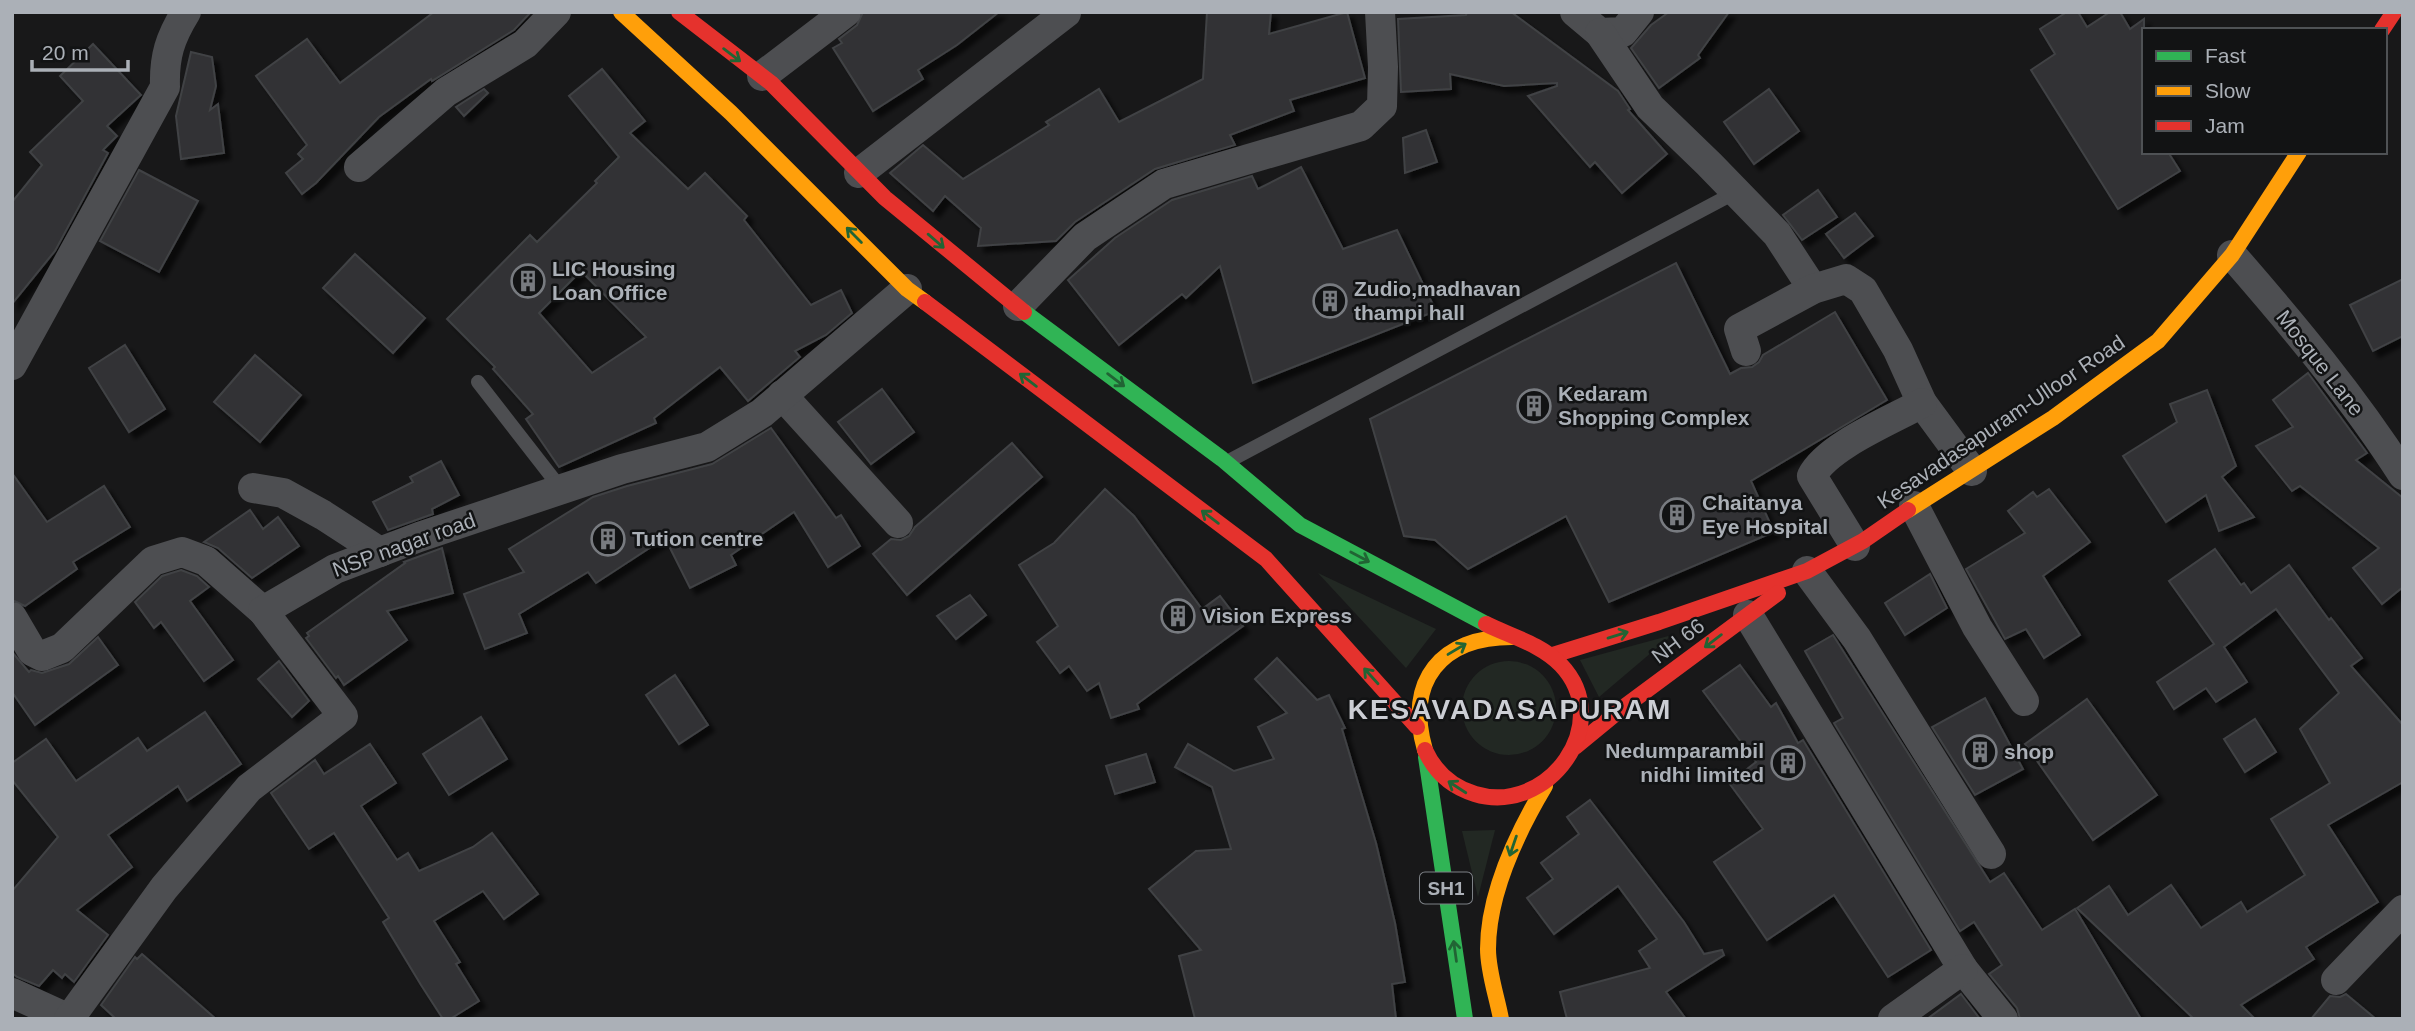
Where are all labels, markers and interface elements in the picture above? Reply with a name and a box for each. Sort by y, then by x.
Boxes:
scale bar [32,28,128,72]
legend [2142,28,2387,154]
text: 20 m [42,41,89,64]
text: Fast [2205,44,2246,67]
one-way arrow [723,47,741,62]
text: Slow [2205,79,2251,102]
text: Jam [2205,114,2245,137]
one-way arrow [845,227,862,244]
one-way arrow [927,233,945,249]
place label: LIC Housing Loan Office [552,257,676,304]
building icon: LIC Housing Loan Office [509,262,547,300]
place label: Zudio,madhavan thampi hall [1354,277,1521,324]
building icon: Zudio,madhavan thampi hall [1311,282,1349,320]
street label: Mosque Lane [2272,305,2369,420]
street label: Kesavadasapuram-Ulloor Road [1873,330,2129,513]
one-way arrow [1020,373,1038,388]
one-way arrow [1106,373,1125,387]
place label: Kedaram Shopping Complex [1558,382,1750,429]
building icon: Kedaram Shopping Complex [1515,387,1553,425]
place label: Chaitanya Eye Hospital [1702,491,1828,538]
building icon: Chaitanya Eye Hospital [1658,496,1696,534]
street label: NSP nagar road [329,508,478,581]
one-way arrow [1201,510,1220,524]
building icon: Tution centre [589,520,627,558]
place label: Tution centre [632,527,763,550]
one-way arrow [1349,551,1370,564]
building icon: Vision Express [1159,597,1197,635]
place label: Vision Express [1202,604,1352,627]
street label: NH 66 [1647,614,1708,668]
one-way arrow [1607,628,1629,641]
one-way arrow [1705,634,1723,649]
one-way arrow [1447,642,1467,656]
one-way arrow [1363,668,1380,685]
district label: KESAVADASAPURAM [1348,694,1672,725]
building icon: shop [1961,733,1999,771]
place label: Nedumparambil nidhi limited [1605,739,1764,786]
place label: shop [2004,740,2054,763]
building icon: Nedumparambil nidhi limited [1769,744,1807,782]
one-way arrow [1448,779,1467,794]
one-way arrow [1506,835,1519,857]
road number: SH1 [1420,873,1472,904]
one-way arrow [1448,940,1461,963]

